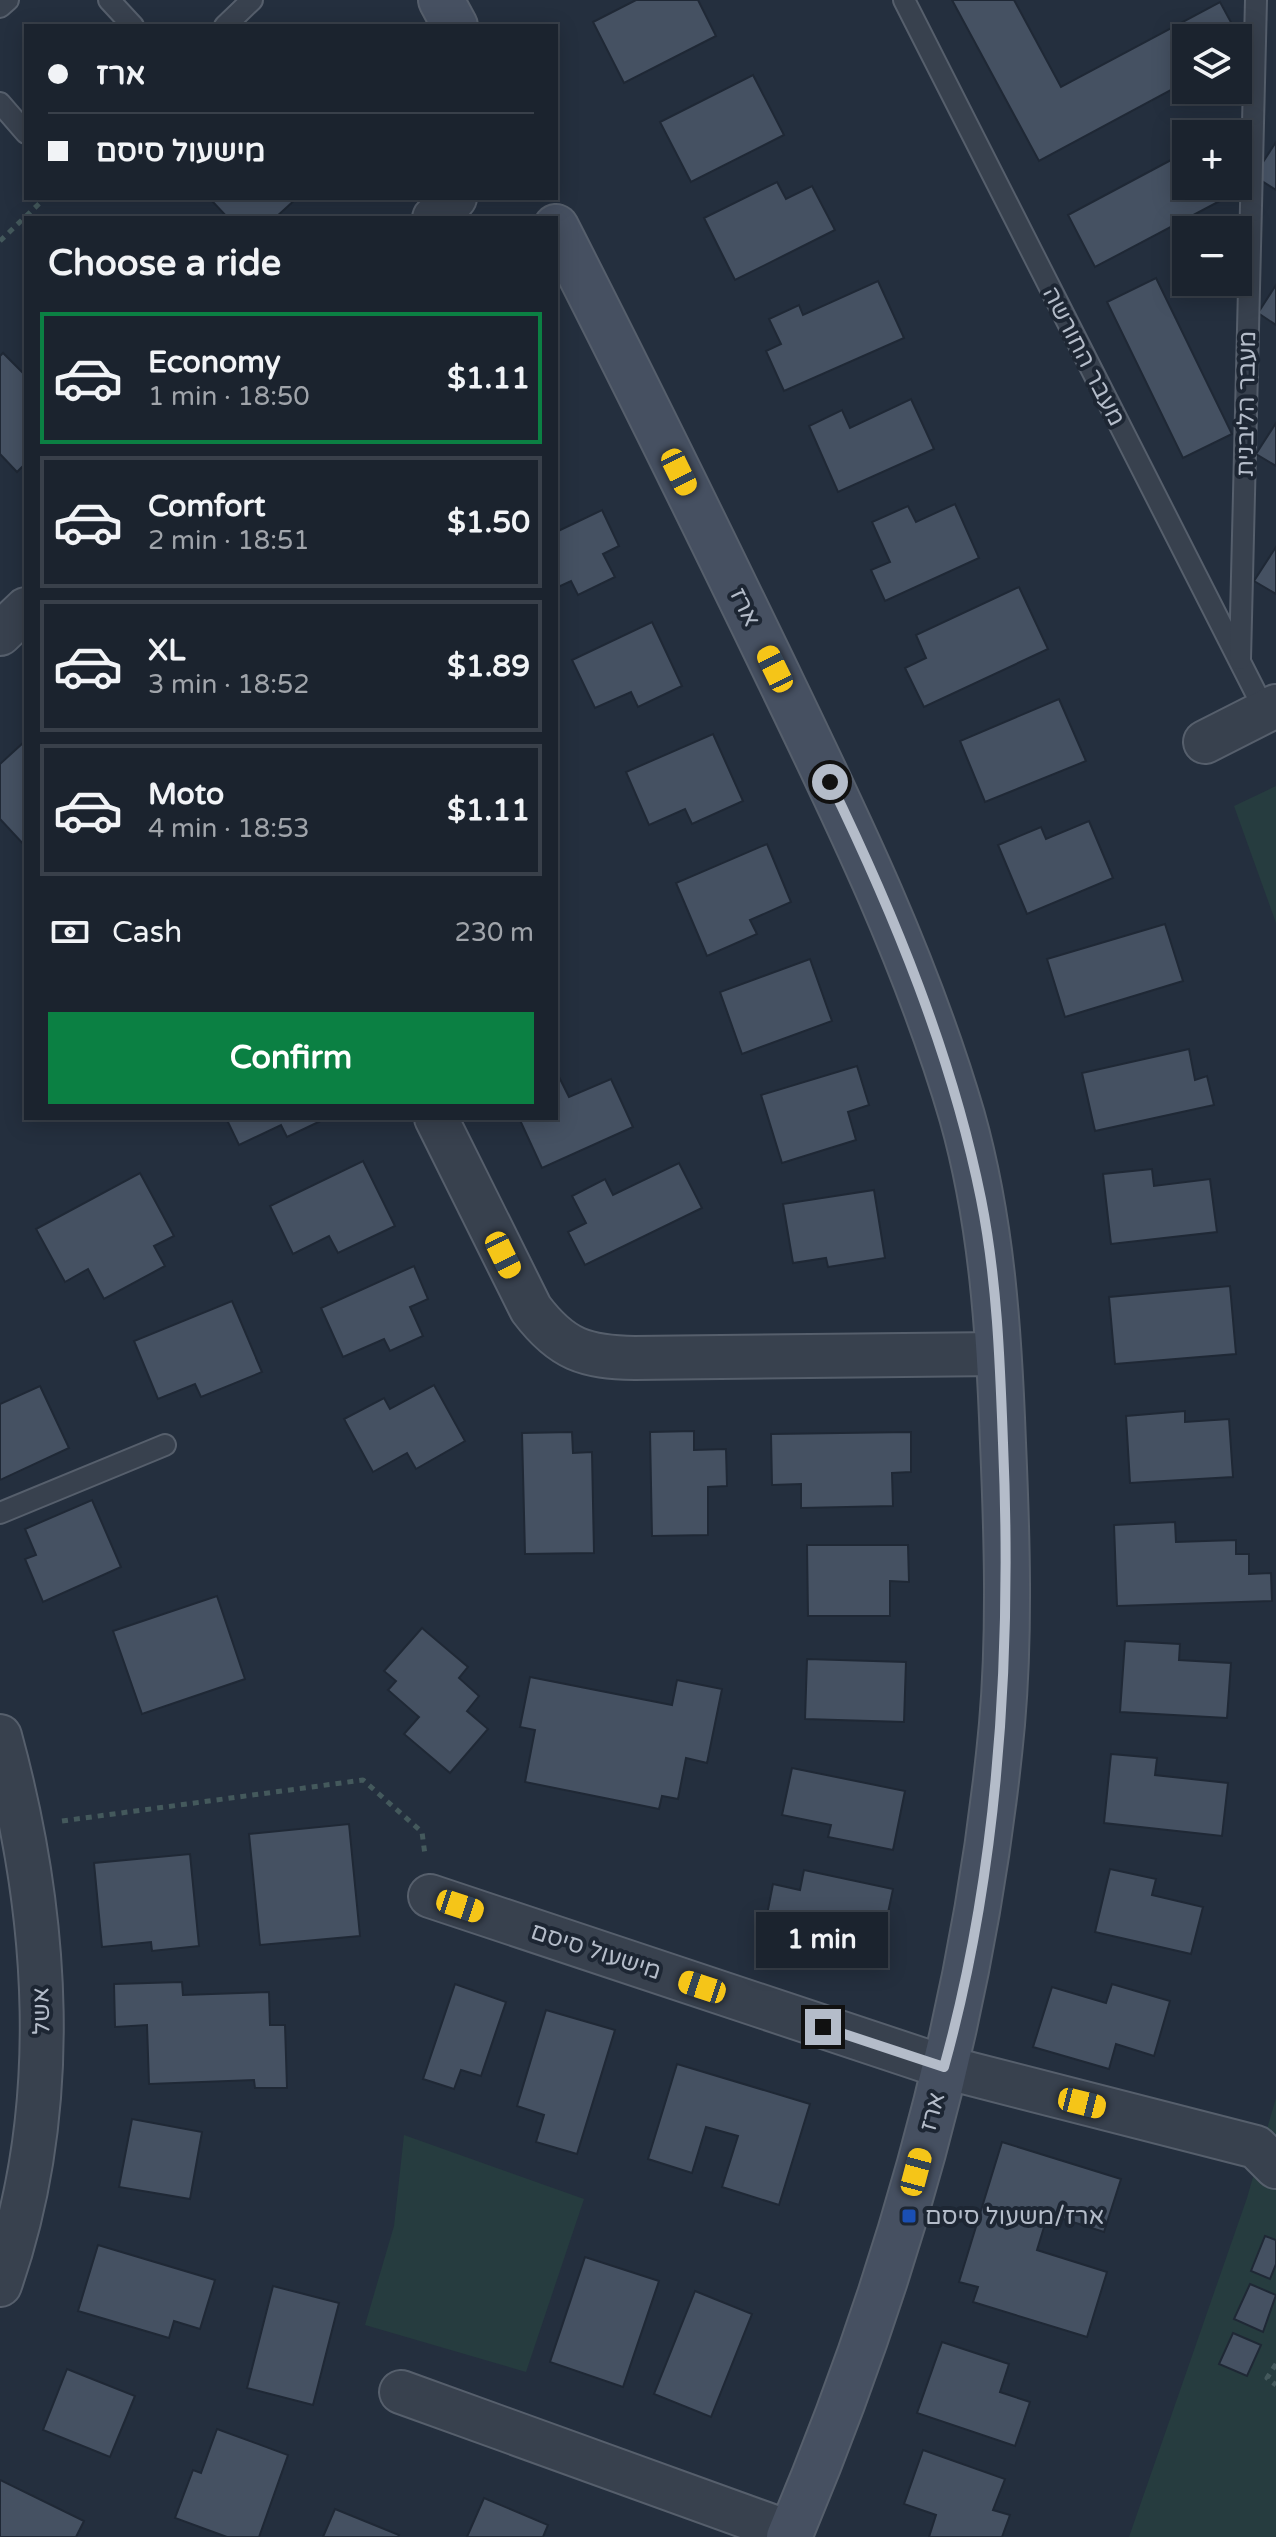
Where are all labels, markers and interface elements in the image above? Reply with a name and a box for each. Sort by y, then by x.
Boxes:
map controls [1172,24,1252,296]
button: layers [1172,24,1252,104]
text: ארז [96,56,145,93]
button: + [1172,120,1252,200]
text: מישעול סיסם [96,133,265,170]
button: − [1172,216,1252,296]
text: Choose a ride [48,242,281,285]
street label: מעבר החורשה [1036,282,1131,431]
street label: מעבר הליבנית [1231,331,1262,477]
icon: car [52,342,124,414]
text: Economy [148,344,281,381]
text: $1.11 [447,360,530,397]
text: 1 min · 18:50 [148,381,310,412]
car [658,445,700,499]
icon: car [52,486,124,558]
text: Comfort [148,488,266,525]
text: $1.50 [447,504,530,541]
text: 2 min · 18:51 [148,525,310,556]
street label: ארז [723,583,766,631]
icon: car [52,630,124,702]
text: XL [148,632,185,669]
car [754,642,796,696]
text: $1.89 [447,648,530,685]
text: 3 min · 18:52 [148,669,310,700]
route start [812,764,848,800]
icon: car [52,774,124,846]
text: Moto [148,776,224,813]
text: $1.11 [447,792,530,829]
text: 4 min · 18:53 [148,813,310,844]
icon: cash [48,910,92,954]
text: Cash [112,914,182,951]
text: 230 m [454,917,534,948]
button: Confirm [48,1012,534,1104]
car [482,1228,524,1282]
car [433,1887,487,1925]
callout: 1 min [757,1911,889,1967]
street label: מישעול סיסם [527,1917,665,1986]
text: 1 min [787,1924,857,1955]
car [675,1968,729,2006]
street label: אשל [27,1987,56,2035]
route end [805,2009,841,2045]
car [1056,2086,1108,2120]
street label: ארז [913,2089,952,2135]
car [898,2146,934,2198]
place label: ארז/משעול סיסם [925,2202,1104,2231]
marker: ארז/משעול סיסם [900,2207,918,2225]

